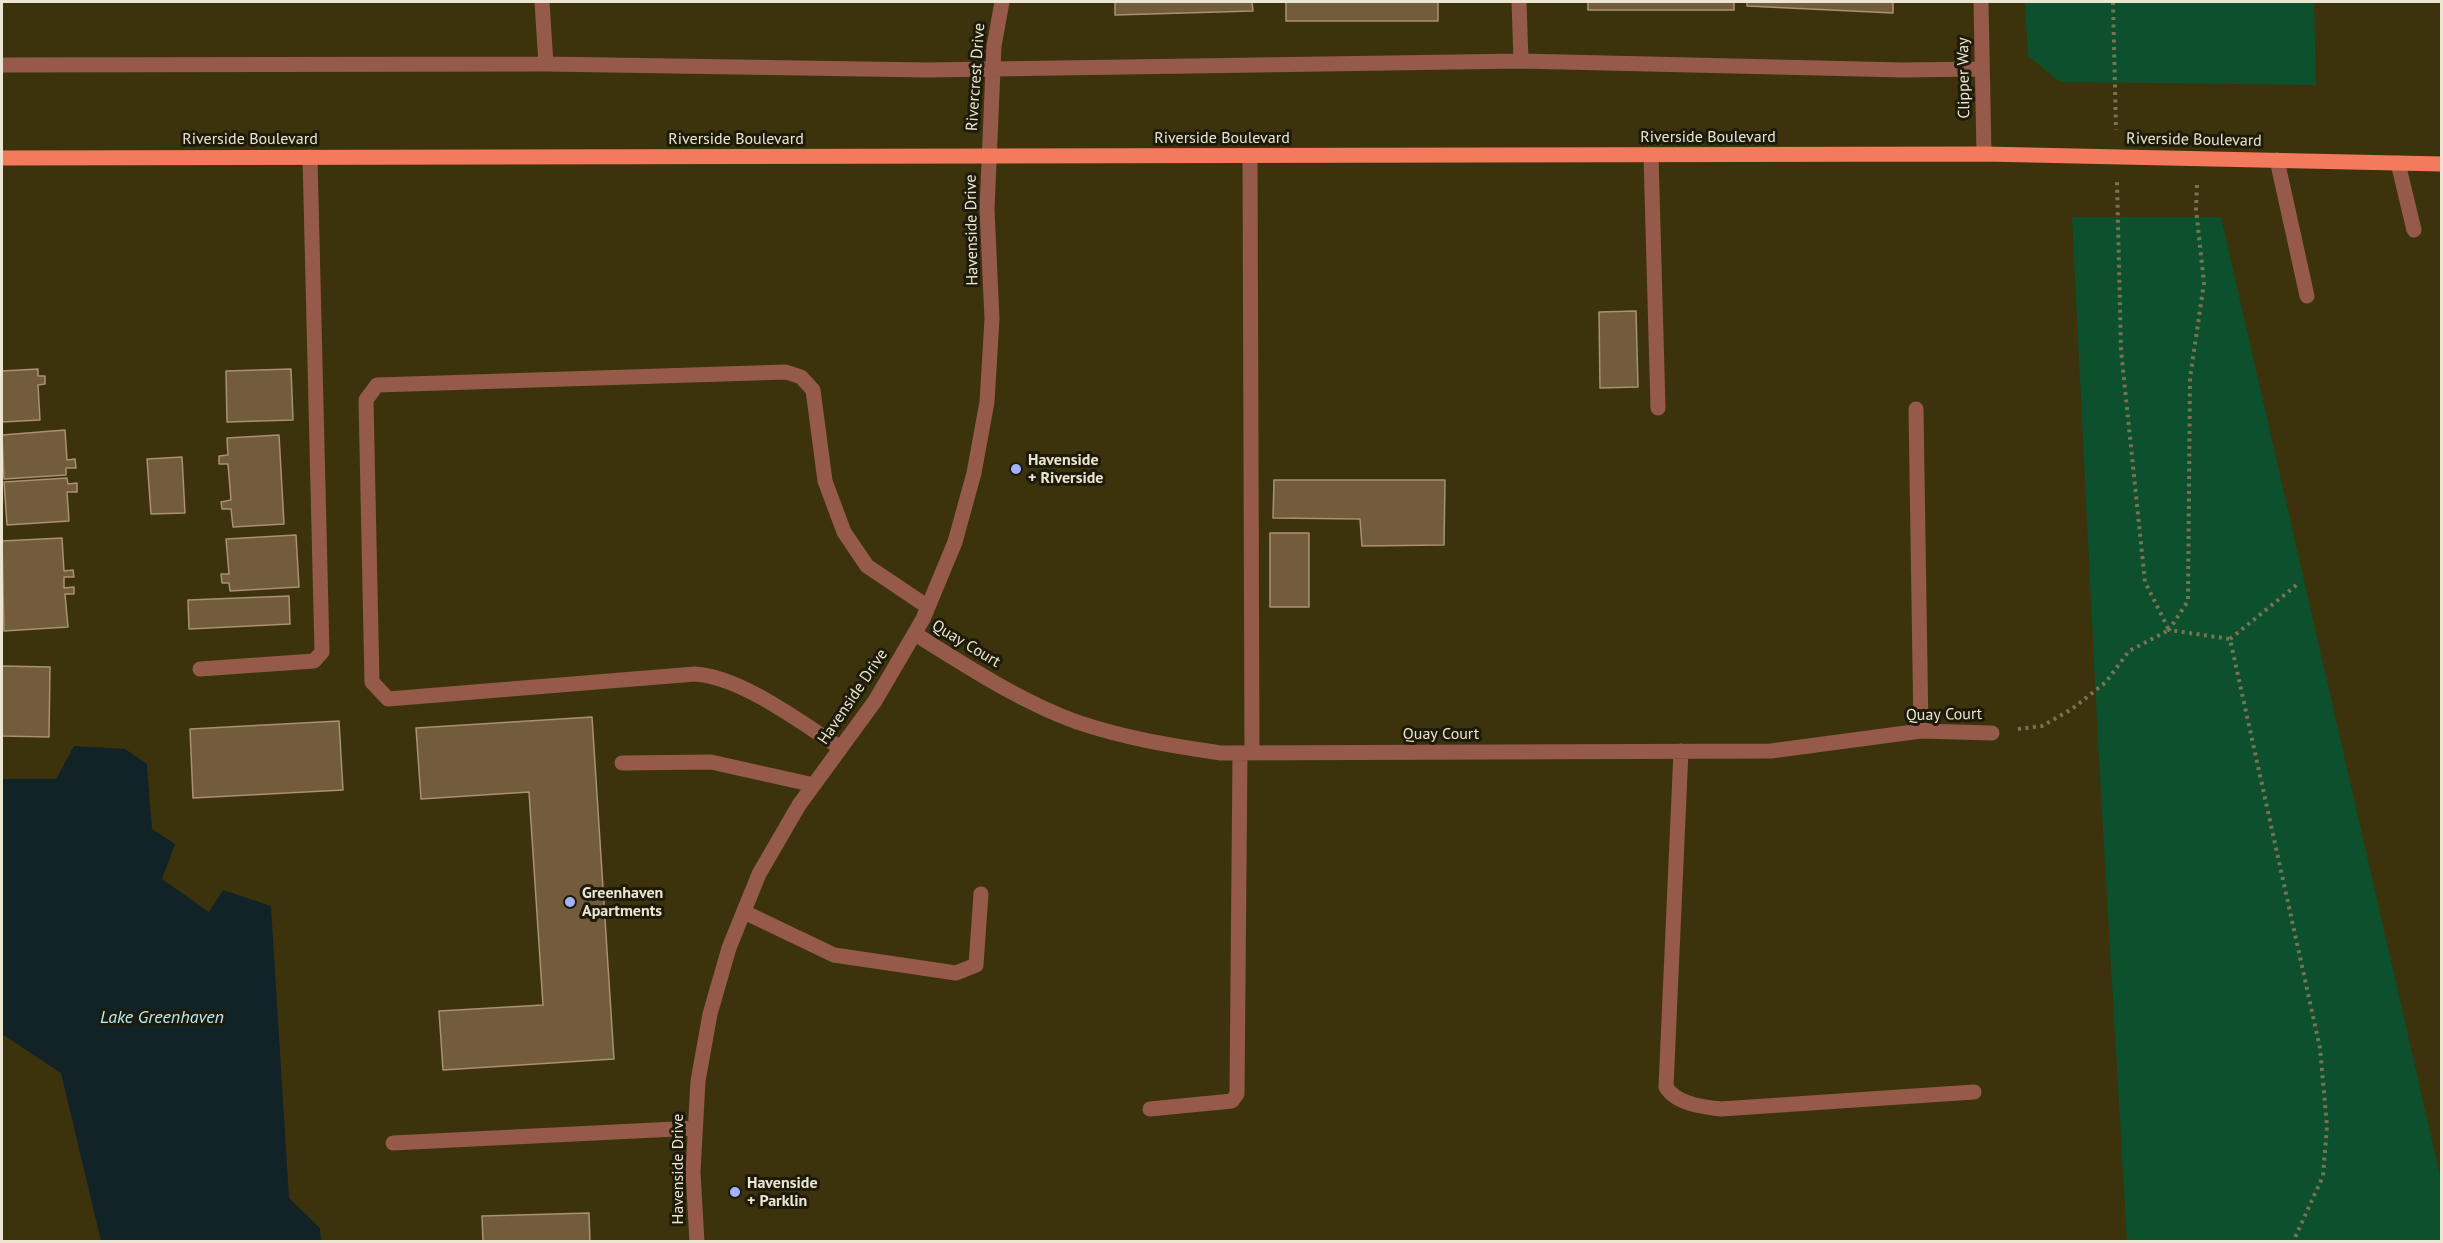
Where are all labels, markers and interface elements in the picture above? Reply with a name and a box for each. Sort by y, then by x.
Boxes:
street label: Rivercrest Drive [963,22,989,132]
street label: Clipper Way [1954,37,1974,119]
street label: Riverside Boulevard [1640,127,1776,147]
street label: Riverside Boulevard [1154,128,1290,148]
street label: Riverside Boulevard [182,129,318,149]
street label: Riverside Boulevard [668,129,804,149]
street label: Riverside Boulevard [2126,129,2262,151]
street label: Havenside Drive [961,174,983,286]
place label: Havenside + Riverside [1028,450,1103,488]
marker: Havenside + Riverside [1009,462,1023,476]
street label: Quay Court [928,616,1004,672]
street label: Havenside Drive [814,646,892,748]
street label: Quay Court [1906,705,1982,725]
street label: Quay Court [1403,724,1479,744]
place label: Greenhaven Apartments [582,883,663,921]
marker: Greenhaven Apartments [563,895,577,909]
water label: Lake Greenhaven [100,1007,224,1029]
street label: Havenside Drive [668,1114,688,1224]
place label: Havenside + Parklin [747,1173,818,1211]
marker: Havenside + Parklin [728,1185,742,1199]

